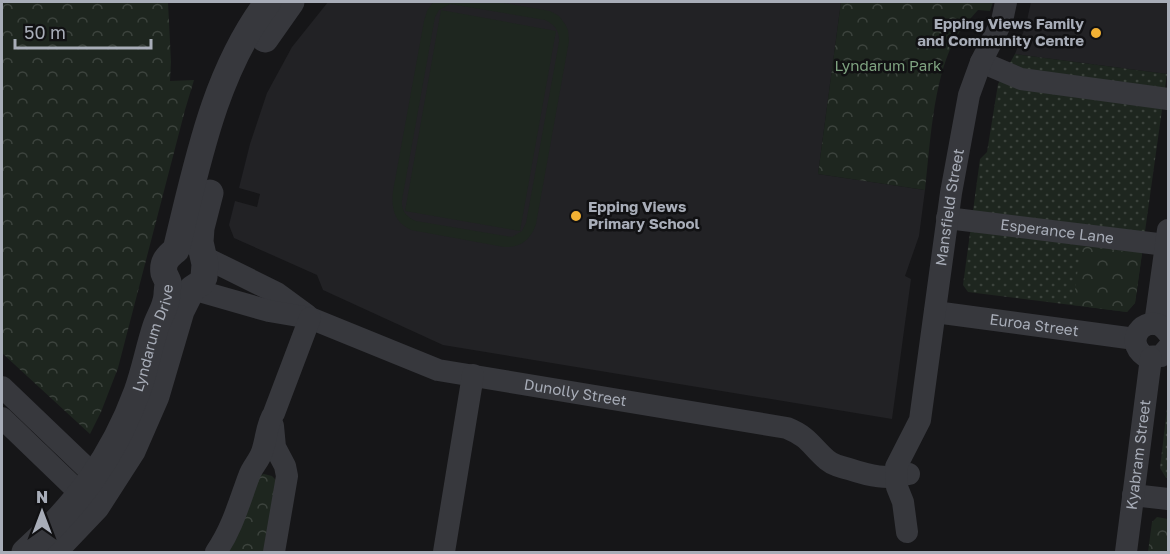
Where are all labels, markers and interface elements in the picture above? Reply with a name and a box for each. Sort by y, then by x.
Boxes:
scale bar [15,12,152,50]
place label: Epping Views Family and Community Centre [917,14,1084,49]
text: 50 m [24,21,66,43]
marker: Epping Views Family and Community Centre [1089,26,1103,40]
park label: Lyndarum Park [834,56,942,74]
street label: Mansfield Street [931,147,967,267]
place label: Epping Views Primary School [588,197,700,232]
marker: Epping Views Primary School [569,209,583,223]
street label: Esperance Lane [999,215,1115,247]
street label: Lyndarum Drive [128,283,176,394]
street label: Euroa Street [989,309,1080,339]
street label: Dunolly Street [523,374,628,409]
street label: Kyabram Street [1122,398,1154,511]
north arrow [12,482,72,542]
text: N [36,487,48,507]

